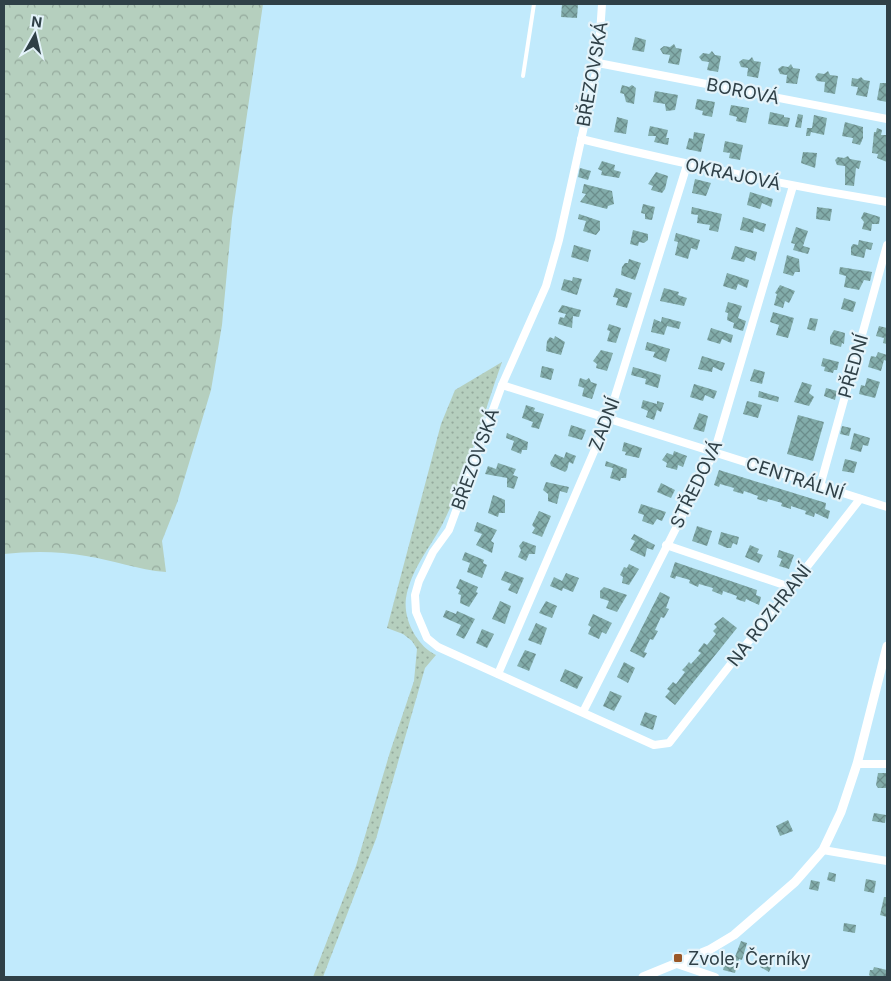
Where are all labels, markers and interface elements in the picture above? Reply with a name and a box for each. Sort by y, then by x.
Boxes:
north arrow [10,10,60,60]
text: N [30,12,43,31]
street label: BŘEZOVSKÁ [571,20,612,128]
street label: BOROVÁ [705,73,781,108]
street label: OKRAJOVÁ [683,153,783,194]
street label: PŘEDNÍ [833,331,872,400]
street label: ZADNÍ [583,394,624,453]
street label: BŘEZOVSKÁ [446,405,503,513]
street label: STŘEDOVÁ [665,436,726,531]
street label: CENTRÁLNÍ [743,451,847,504]
street label: NA ROZHRANÍ [722,559,815,670]
place label: Zvole, Černíky [688,947,811,969]
marker: Zvole, Černíky [672,952,684,964]

